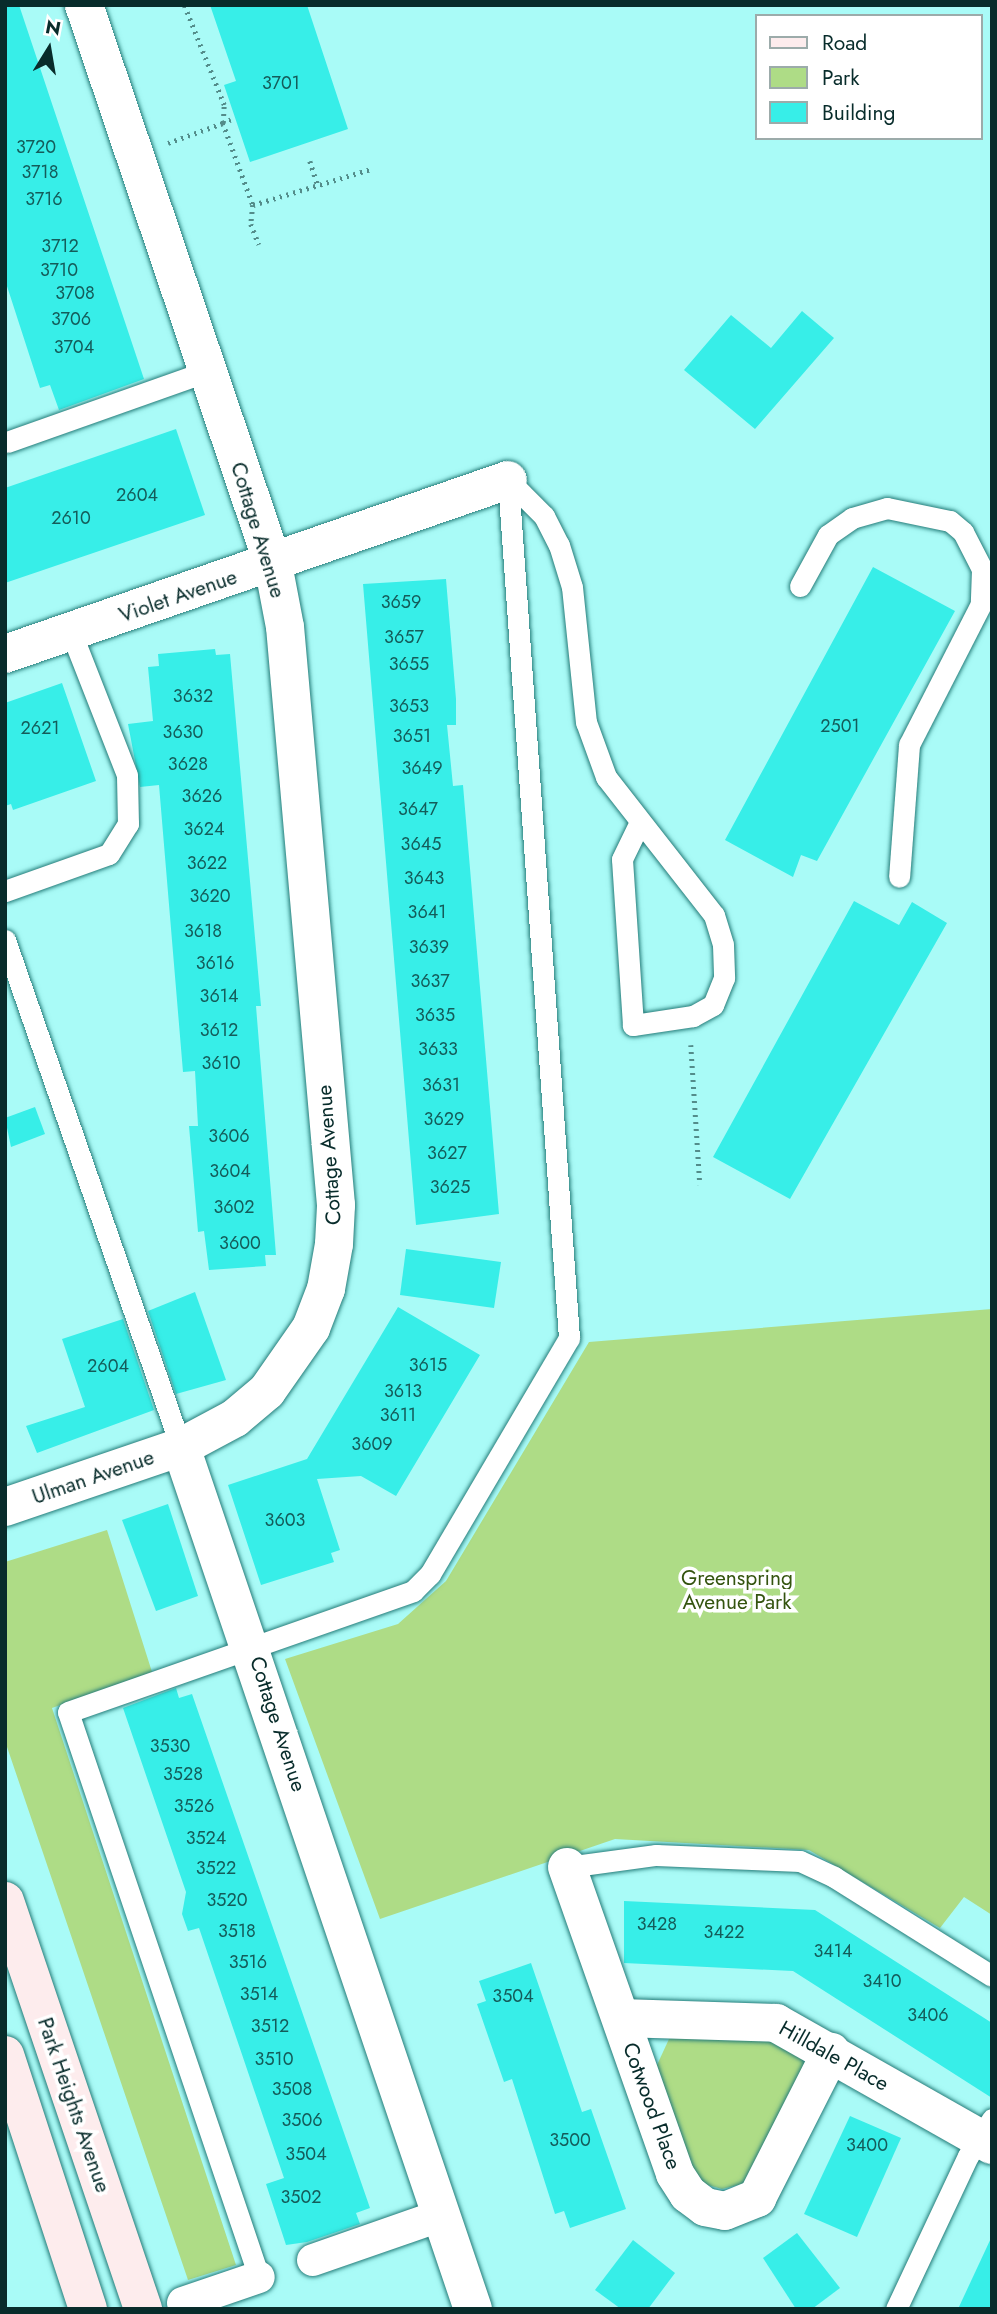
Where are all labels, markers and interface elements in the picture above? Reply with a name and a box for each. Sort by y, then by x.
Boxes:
text: N [43,13,63,43]
north arrow [14,14,84,84]
legend [755,14,983,140]
text: Road [822,28,867,58]
text: Park [822,63,859,93]
house number: 3701 [262,72,300,94]
text: Building [822,98,895,128]
house number: 3720 [16,136,56,158]
house number: 3718 [22,161,58,183]
house number: 3716 [25,188,63,210]
house number: 3712 [41,235,79,257]
house number: 3710 [40,259,78,281]
house number: 3708 [55,282,95,304]
house number: 3706 [51,308,91,330]
house number: 3704 [54,336,94,358]
street label: Cottage Avenue [225,459,291,601]
house number: 2604 [116,484,158,506]
house number: 2610 [51,507,91,529]
street label: Violet Avenue [116,564,240,628]
house number: 3659 [381,591,421,613]
house number: 3657 [384,626,424,648]
house number: 3655 [389,653,429,675]
house number: 3632 [173,685,213,707]
house number: 3653 [389,695,429,717]
house number: 2501 [820,715,860,737]
house number: 2621 [21,717,59,739]
house number: 3630 [163,721,203,743]
house number: 3651 [393,725,431,747]
house number: 3628 [168,753,208,775]
house number: 3649 [401,757,443,779]
house number: 3626 [182,785,222,807]
house number: 3647 [398,798,438,820]
house number: 3624 [184,818,224,840]
house number: 3645 [401,833,441,855]
house number: 3622 [187,852,227,874]
house number: 3643 [404,867,444,889]
house number: 3620 [189,885,231,907]
house number: 3641 [408,901,446,923]
house number: 3618 [184,920,222,942]
house number: 3639 [409,936,449,958]
house number: 3616 [196,952,234,974]
house number: 3637 [410,970,450,992]
house number: 3614 [200,985,238,1007]
house number: 3635 [415,1004,455,1026]
house number: 3612 [200,1019,238,1041]
house number: 3633 [418,1038,458,1060]
house number: 3610 [201,1052,241,1074]
house number: 3631 [422,1074,460,1096]
street label: Cottage Avenue [312,1084,346,1226]
house number: 3629 [424,1108,464,1130]
house number: 3606 [208,1125,250,1147]
house number: 3627 [427,1142,467,1164]
house number: 3604 [209,1160,251,1182]
house number: 3625 [430,1176,470,1198]
house number: 3602 [213,1196,255,1218]
house number: 3600 [219,1232,261,1254]
house number: 3615 [409,1354,447,1376]
house number: 2604 [87,1355,129,1377]
house number: 3613 [384,1380,422,1402]
house number: 3611 [380,1404,416,1426]
house number: 3609 [351,1433,393,1455]
street label: Ulman Avenue [29,1444,157,1510]
house number: 3603 [265,1509,305,1531]
park label: Greenspring Avenue Park [681,1565,793,1615]
street label: Cottage Avenue [244,1653,312,1795]
house number: 3530 [150,1735,190,1757]
house number: 3528 [163,1763,203,1785]
house number: 3526 [174,1795,214,1817]
house number: 3524 [186,1827,226,1849]
house number: 3522 [196,1857,236,1879]
house number: 3520 [206,1889,248,1911]
house number: 3428 [637,1913,677,1935]
house number: 3518 [218,1920,256,1942]
house number: 3422 [704,1921,744,1943]
house number: 3414 [814,1940,852,1962]
house number: 3516 [229,1951,267,1973]
house number: 3410 [862,1970,902,1992]
house number: 3514 [240,1983,278,2005]
house number: 3504 [492,1985,534,2007]
house number: 3406 [907,2004,949,2026]
street label: Park Heights Avenue [32,2014,116,2196]
house number: 3512 [251,2015,289,2037]
street label: Hilldale Place [775,2016,893,2096]
street label: Cotwood Place [617,2039,687,2173]
house number: 3510 [255,2048,293,2070]
house number: 3508 [272,2078,312,2100]
house number: 3506 [281,2109,323,2131]
house number: 3500 [549,2129,591,2151]
house number: 3400 [846,2134,888,2156]
house number: 3504 [285,2143,327,2165]
house number: 3502 [280,2186,322,2208]

